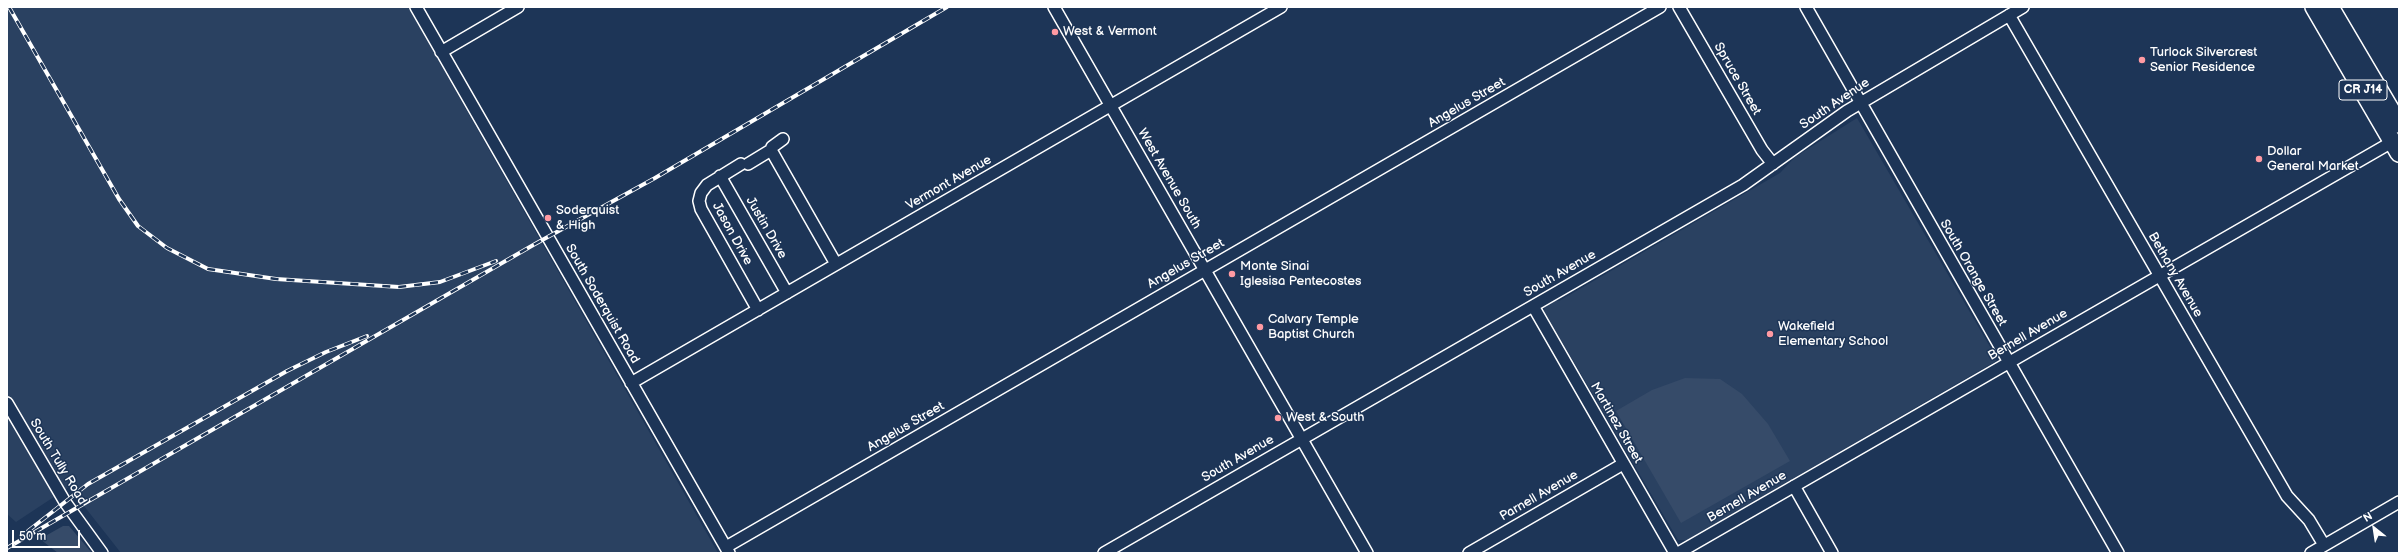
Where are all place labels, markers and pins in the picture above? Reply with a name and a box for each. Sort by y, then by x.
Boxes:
place label: West & Vermont [1063,24,1157,40]
marker: West & Vermont [1050,27,1060,37]
place label: Turlock Silvercrest Senior Residence [2150,45,2257,76]
marker: Turlock Silvercrest Senior Residence [2137,55,2147,65]
place label: Dollar General Market [2267,144,2359,175]
marker: Dollar General Market [2254,154,2264,164]
place label: Soderquist & High [556,203,619,234]
marker: Soderquist & High [543,213,553,223]
place label: Monte Sinai Iglesisa Pentecostes [1240,259,1361,290]
marker: Monte Sinai Iglesisa Pentecostes [1227,269,1237,279]
place label: Calvary Temple Baptist Church [1268,312,1359,343]
place label: Wakefield Elementary School [1778,319,1888,350]
marker: Calvary Temple Baptist Church [1255,322,1265,332]
marker: Wakefield Elementary School [1765,329,1775,339]
place label: West & South [1286,410,1364,426]
marker: West & South [1273,413,1283,423]

